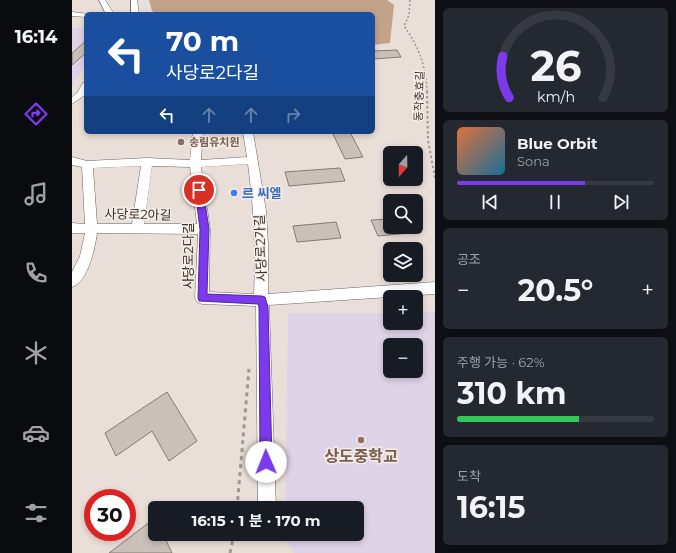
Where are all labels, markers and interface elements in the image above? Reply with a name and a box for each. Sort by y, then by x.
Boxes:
text: 70 m [166,24,239,58]
text: 16:14 [15,26,57,48]
icon: left [100,28,152,80]
text: 26 [530,41,581,91]
text: 사당로2다길 [166,62,259,84]
street label: 동작충효길 [411,70,427,122]
text: km/h [536,88,575,106]
icon: directions [22,100,50,128]
icon: left [156,104,178,126]
icon: ahead [198,104,220,126]
icon: ahead [240,104,262,126]
icon: right [282,104,304,126]
text: Blue Orbit [517,134,597,153]
place label: 송림유치원 [189,135,240,149]
marker: 송림유치원 [176,137,186,147]
north arrow [383,146,423,186]
map controls [383,146,423,378]
text: Sona [517,153,550,169]
pin [182,173,216,207]
icon: arrive [188,179,210,201]
icon: music [22,180,50,208]
place label: 르 씨엘 [242,185,282,201]
marker: 르 씨엘 [229,188,239,198]
icon: previous [479,191,501,213]
icon: pause [544,191,566,213]
icon: next [610,191,632,213]
button: search [383,194,423,234]
street label: 사당로2아길 [104,205,172,223]
street label: 사당로2가길 [251,214,269,282]
street label: 사당로2다길 [180,222,196,290]
button: layers [383,242,423,282]
text: 공조 [457,251,481,267]
icon: phone [22,259,50,287]
text: 20.5° [518,272,593,309]
text: − [457,277,470,304]
text: + [641,277,654,304]
button: + [383,290,423,330]
button: − [383,338,423,378]
icon: climate [22,339,50,367]
text: 주행 가능 · 62% [457,354,545,370]
text: 310 km [457,375,566,412]
icon: car [22,419,50,447]
marker: 상도중학교 [356,435,366,445]
position arrow [245,441,287,483]
place label: 상도중학교 [324,447,398,466]
text: 도착 [457,468,481,484]
speed limit sign: 30 [84,489,136,541]
text: 16:15 [457,489,525,526]
icon: filters [22,499,50,527]
text: 16:15 · 1 분 · 170 m [191,511,321,530]

